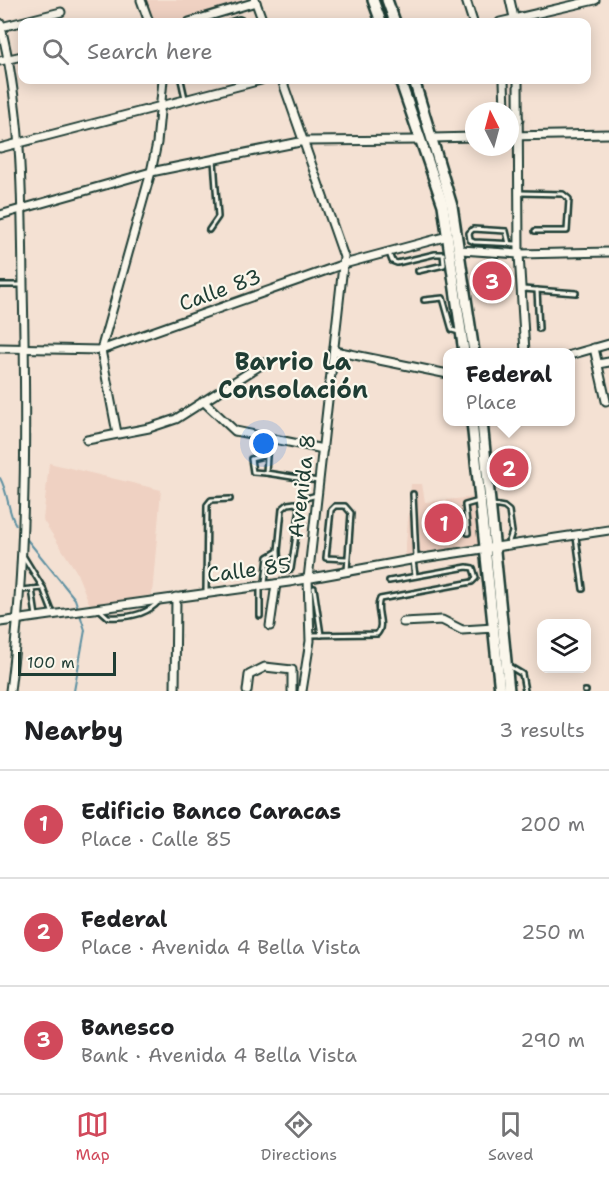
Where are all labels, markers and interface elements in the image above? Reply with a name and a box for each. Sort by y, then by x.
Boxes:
search box [18,18,591,84]
icon: search [39,35,72,68]
text: Search here [87,37,213,66]
north arrow [465,102,519,156]
pin: 3 [472,258,512,304]
street label: Calle 83 [175,262,265,318]
district label: Barrio La Consolación [218,346,368,406]
popup [443,348,575,426]
text: Federal [466,360,552,389]
text: Place [466,389,517,415]
your location [249,429,278,458]
street label: Avenida 8 [282,433,322,539]
pin: 2 [490,446,528,490]
pin: 1 [424,500,464,546]
street label: Calle 85 [206,551,292,589]
map controls [537,619,591,673]
button: layers [537,619,591,673]
scale bar [18,649,116,676]
text: 100 m [27,652,75,673]
text: Nearby [24,713,123,748]
text: 3 results [499,717,585,743]
text: Edificio Banco Caracas [81,797,341,826]
text: 1 [39,811,48,837]
text: 200 m [520,811,585,837]
text: Place · Calle 85 [81,826,231,852]
text: Federal [81,905,168,934]
text: 2 [37,919,51,945]
text: 250 m [521,919,585,945]
text: Place · Avenida 4 Bella Vista [81,934,360,960]
text: Banesco [81,1013,175,1042]
text: 3 [37,1027,51,1053]
text: 290 m [520,1027,585,1053]
text: Bank · Avenida 4 Bella Vista [81,1042,357,1068]
tab: Map [76,1108,110,1165]
tab: Directions [261,1108,337,1165]
tab: Saved [488,1108,534,1165]

